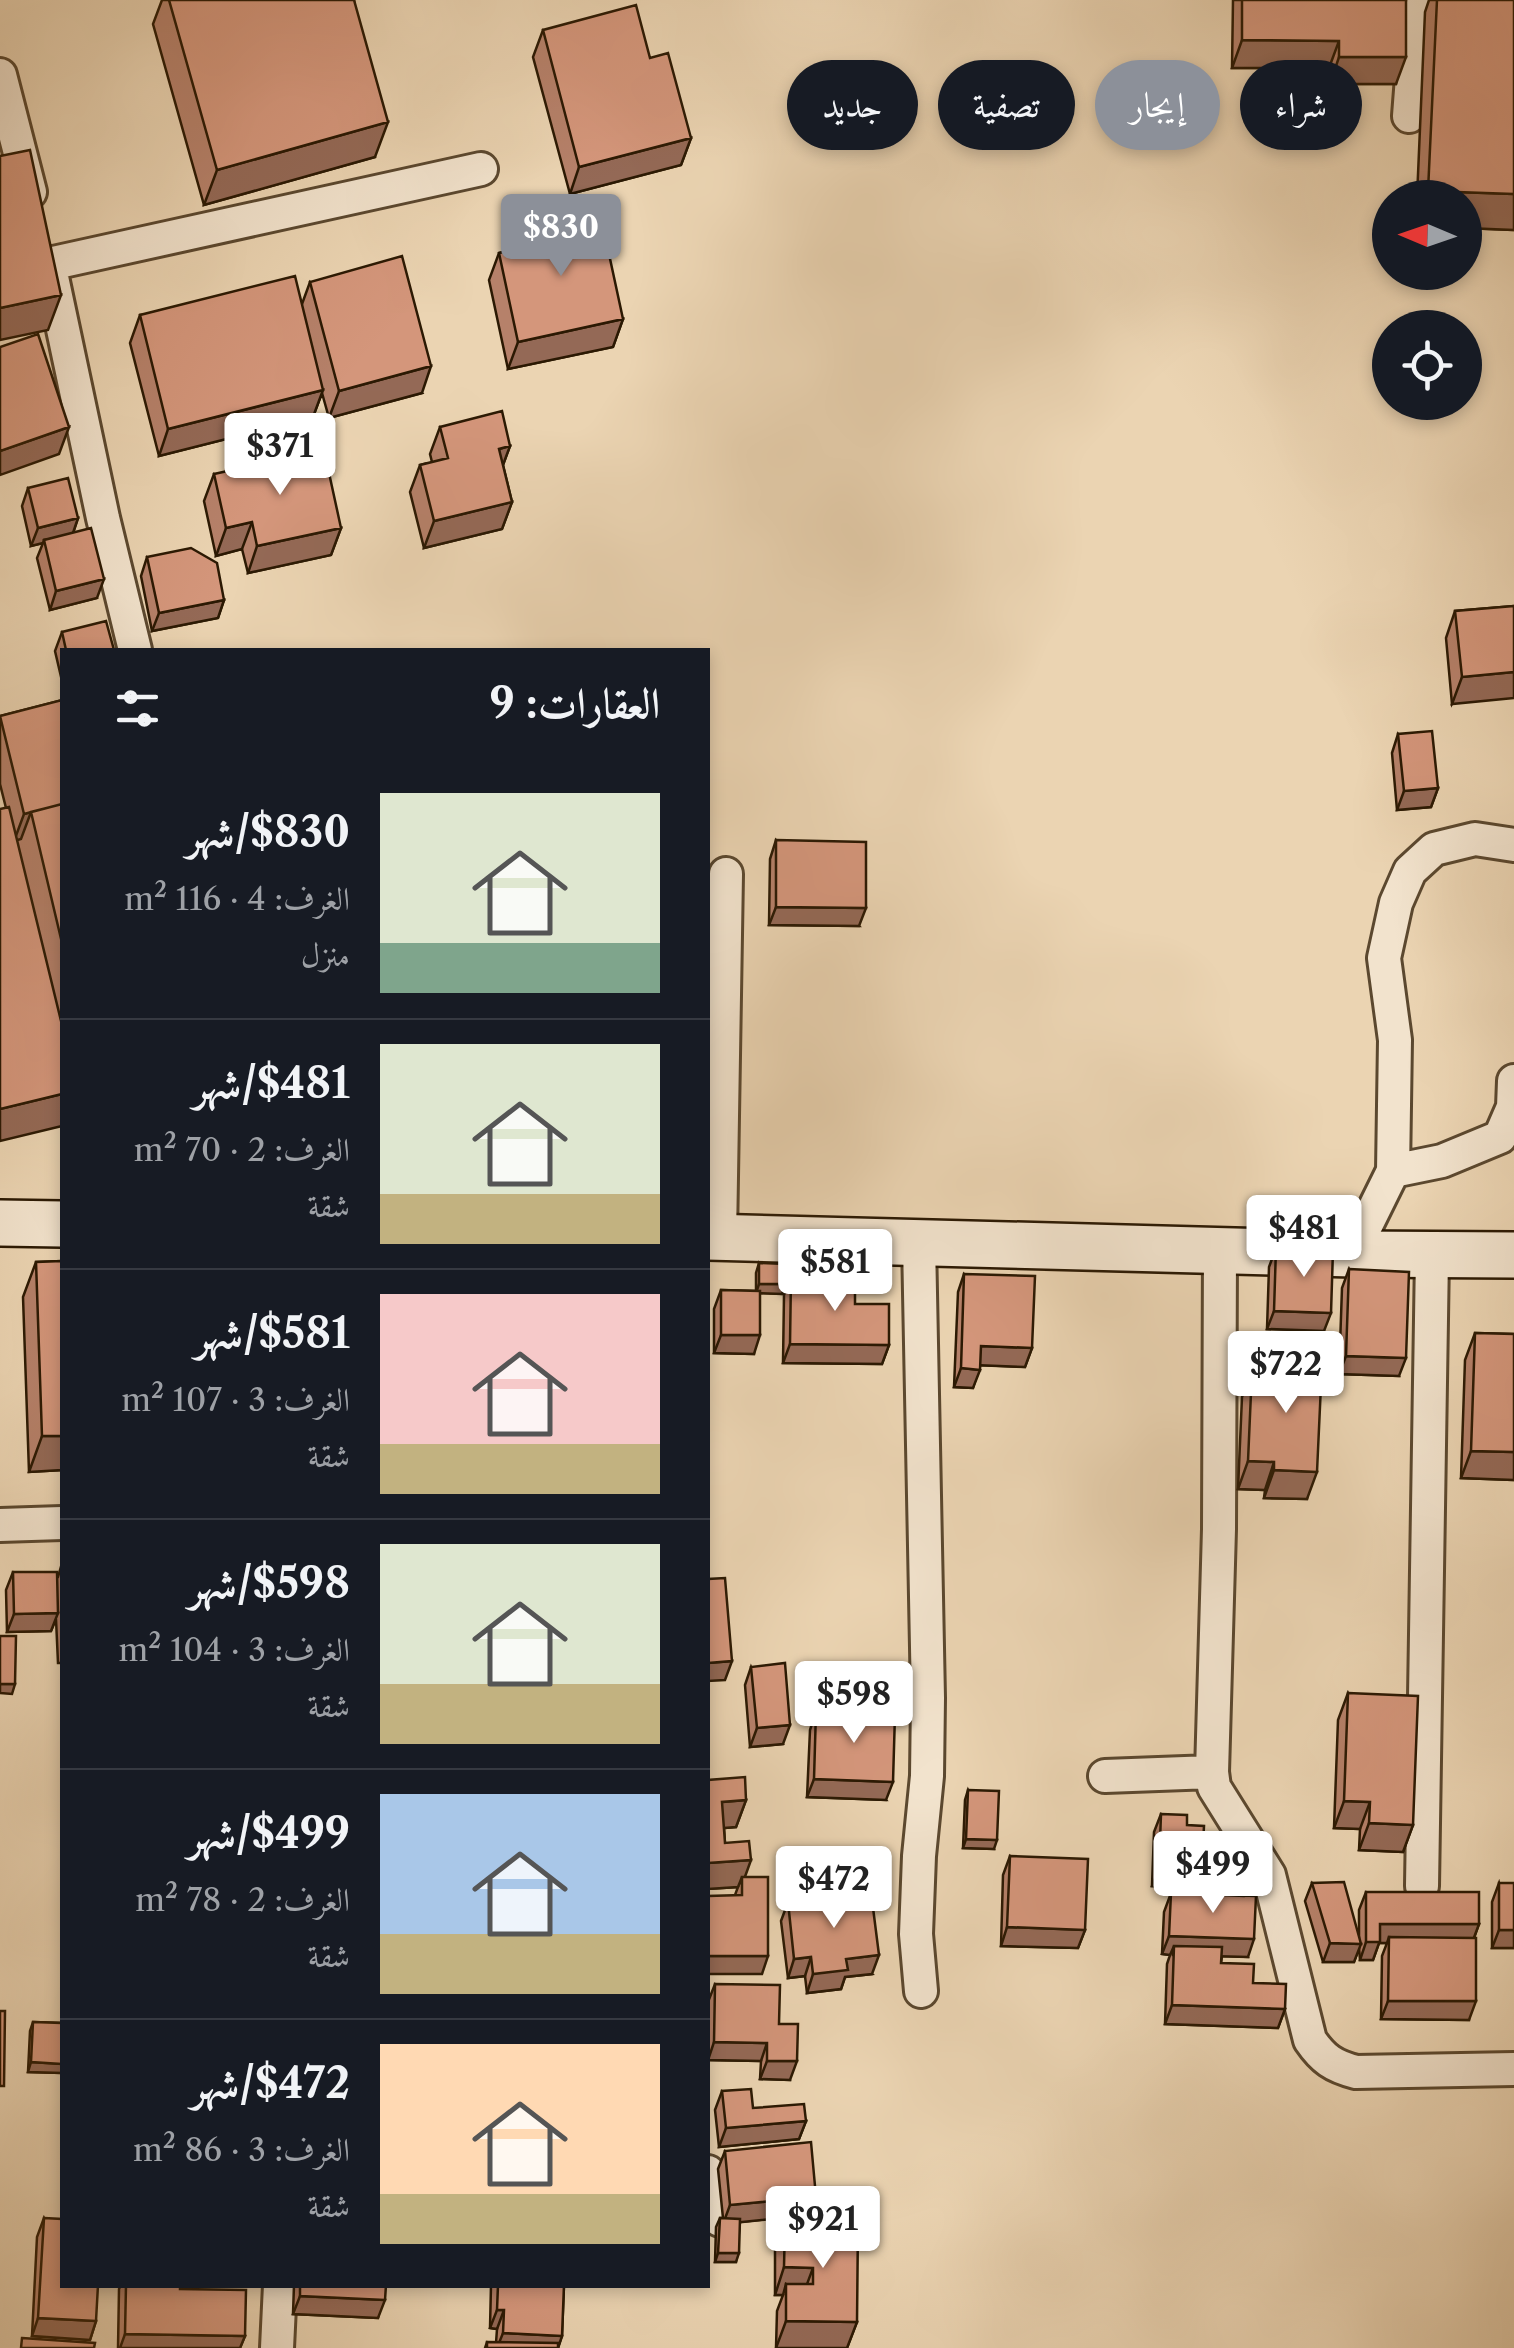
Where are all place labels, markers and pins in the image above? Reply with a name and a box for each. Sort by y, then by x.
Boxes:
pin: $830 [502,194,620,279]
pin: $371 [221,413,339,498]
pin: $481 [1245,1195,1363,1280]
pin: $581 [776,1229,894,1314]
pin: $722 [1227,1331,1345,1416]
pin: $598 [795,1661,913,1746]
pin: $499 [1154,1831,1272,1916]
pin: $472 [775,1846,893,1931]
pin: $921 [764,2186,882,2271]

